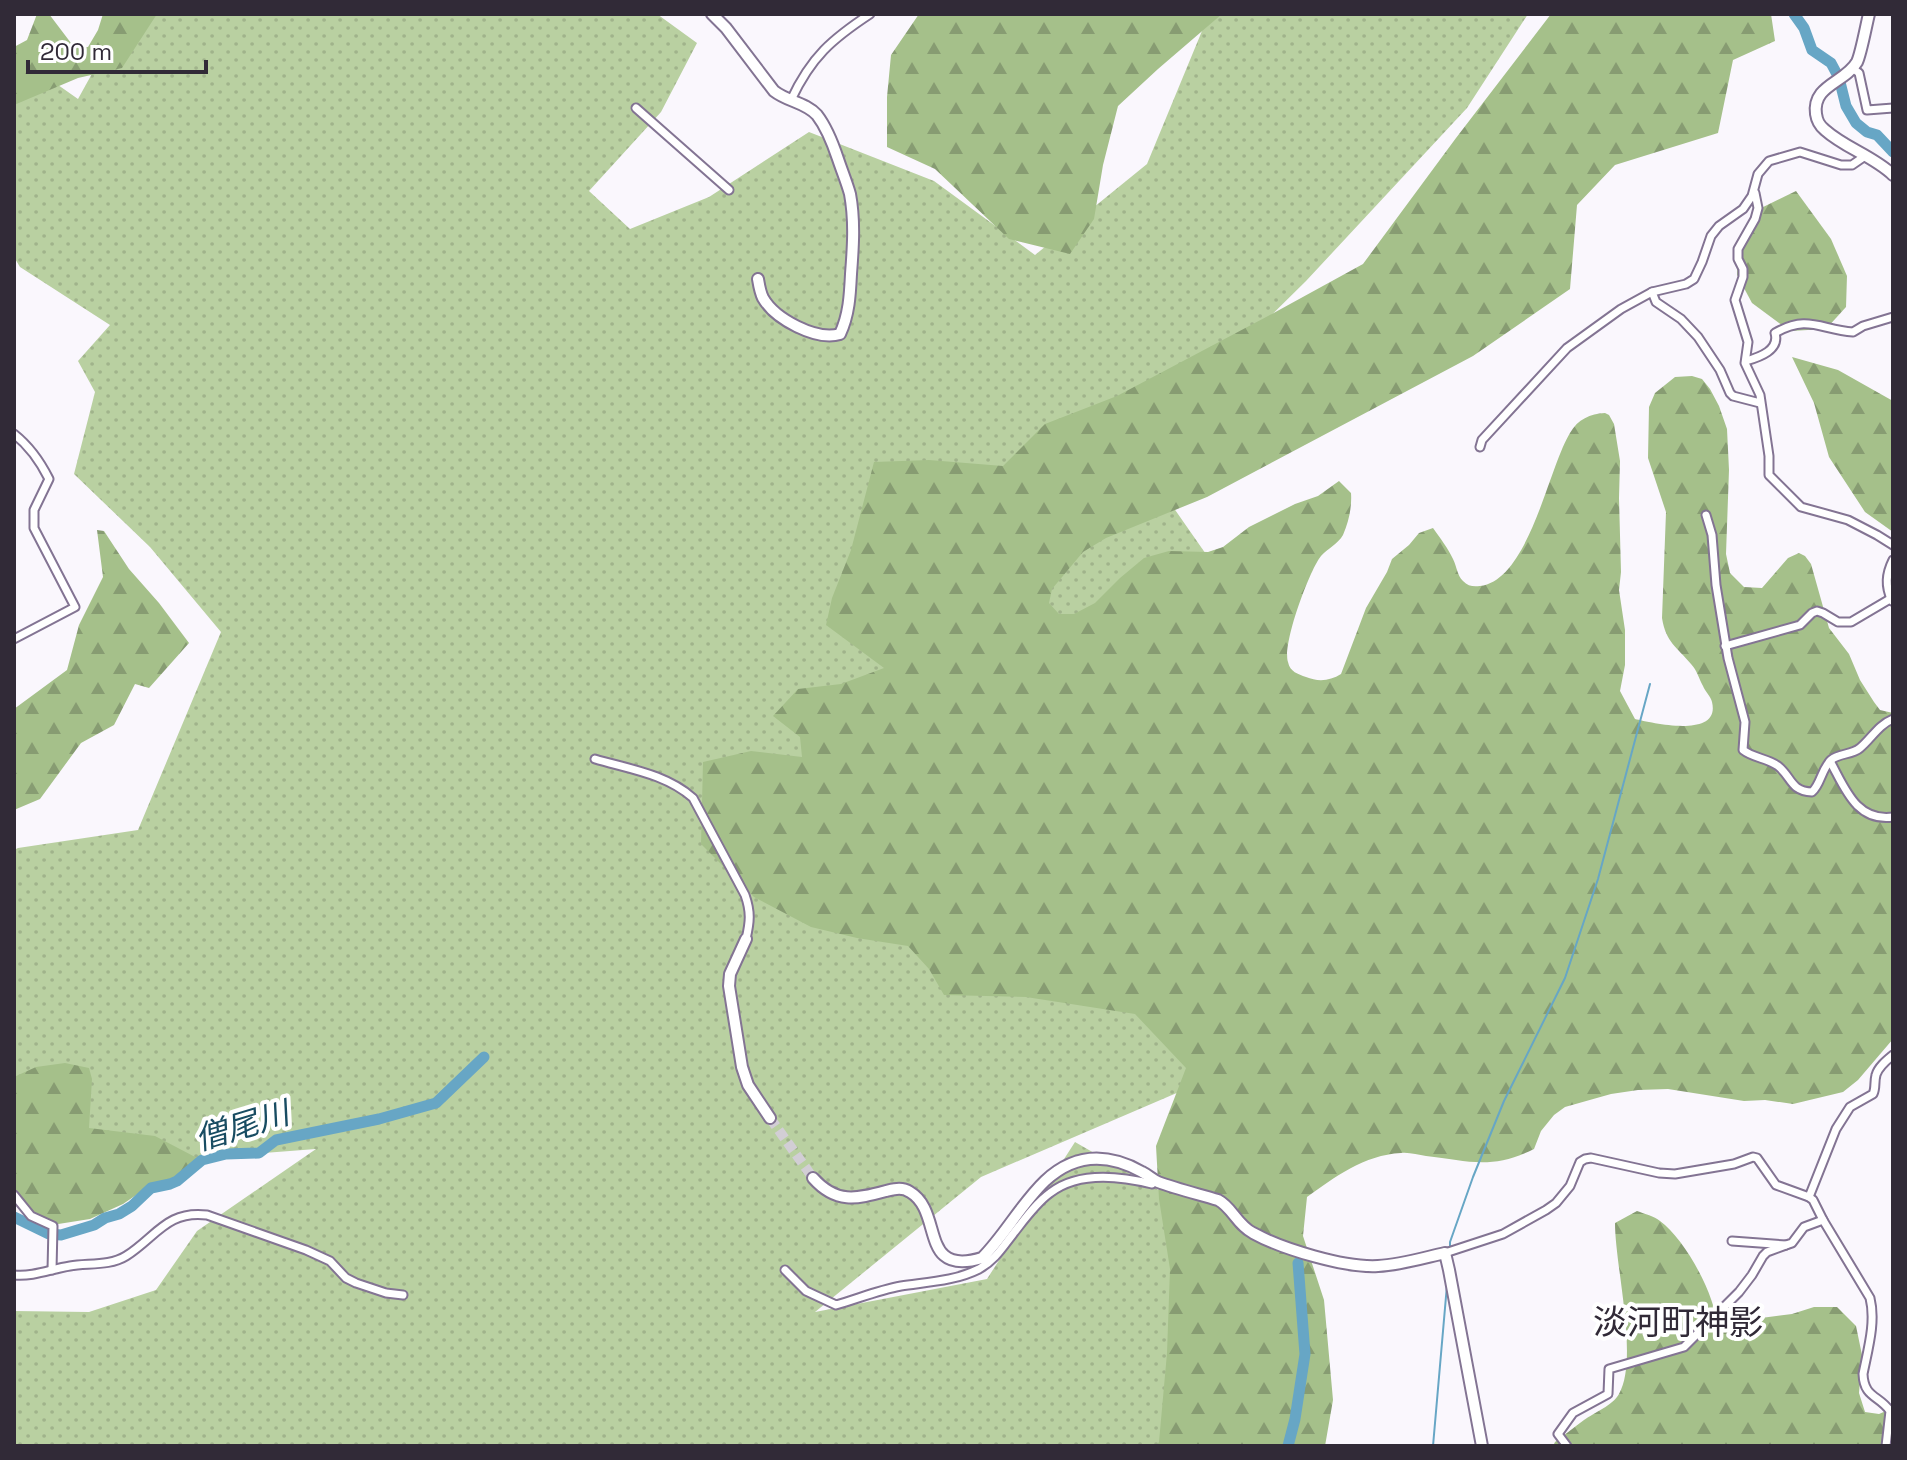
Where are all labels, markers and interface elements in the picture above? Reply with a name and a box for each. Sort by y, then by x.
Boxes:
scale bar [28,24,206,74]
text: 200 m [40,36,112,67]
water label: 僧尾川 [190,1092,297,1159]
district label: 淡河町神影 [1593,1301,1763,1344]

